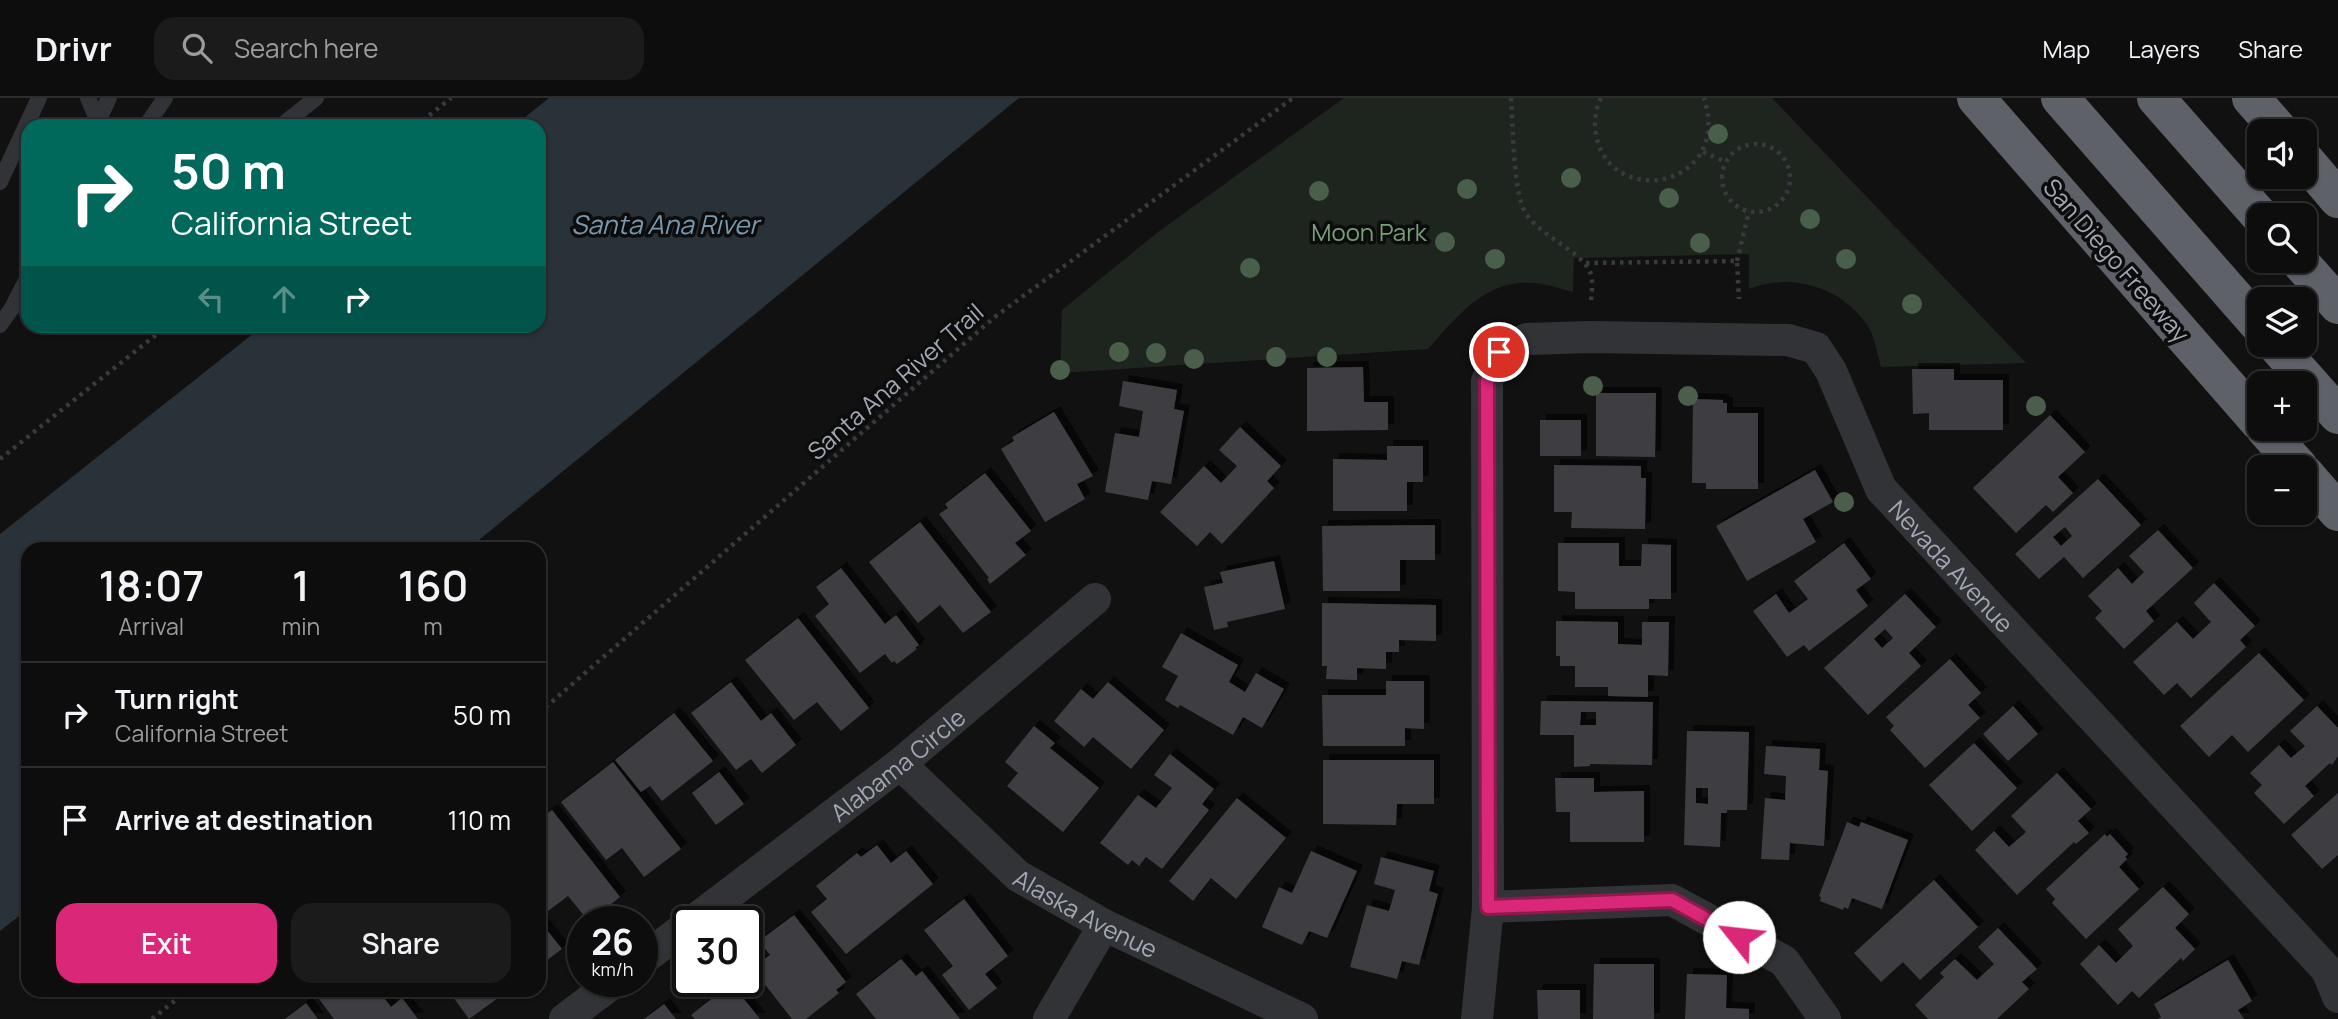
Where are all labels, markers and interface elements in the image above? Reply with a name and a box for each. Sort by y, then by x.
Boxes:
search box [154,17,644,80]
text: Drivr [35,26,112,71]
icon: search [178,29,216,67]
text: Search here [234,30,378,66]
text: Map [2043,32,2090,65]
text: Layers [2128,32,2200,65]
text: Share [2238,32,2303,65]
map controls [2247,119,2317,525]
button: sound [2247,119,2317,189]
text: 50 m [171,137,286,204]
icon: right [56,147,147,238]
street label: San Diego Freeway [2037,171,2198,349]
text: California Street [171,201,412,245]
button: search [2247,203,2317,273]
water label: Santa Ana River [571,206,762,242]
park label: Moon Park [1311,215,1428,248]
icon: left [192,280,230,318]
icon: ahead [265,280,303,318]
icon: right [338,280,376,318]
button: layers [2247,287,2317,357]
street label: Santa Ana River Trail [800,295,990,467]
pin [1469,322,1529,382]
icon: arrive [1480,333,1518,371]
button: + [2247,371,2317,441]
button: − [2247,455,2317,525]
street label: Nevada Avenue [1882,492,2022,639]
text: 18:07 [98,556,204,614]
text: 1 [292,556,310,614]
text: 160 [398,556,469,614]
text: Arrival [119,610,184,642]
text: min [282,610,320,642]
text: m [423,610,443,642]
text: Turn right [115,681,239,717]
icon: right [56,696,94,734]
text: 50 m [453,697,511,733]
street label: Alabama Circle [823,700,972,828]
text: California Street [115,717,289,749]
icon: arrive [56,801,94,839]
text: Arrive at destination [115,802,373,838]
text: 110 m [448,802,511,838]
street label: Alaska Avenue [1008,861,1163,965]
position arrow [1702,900,1776,974]
button: Exit [56,903,277,983]
button: Share [291,903,511,983]
speed limit sign: 30 [672,906,763,997]
text: 26 [591,918,634,966]
text: km/h [592,957,633,981]

